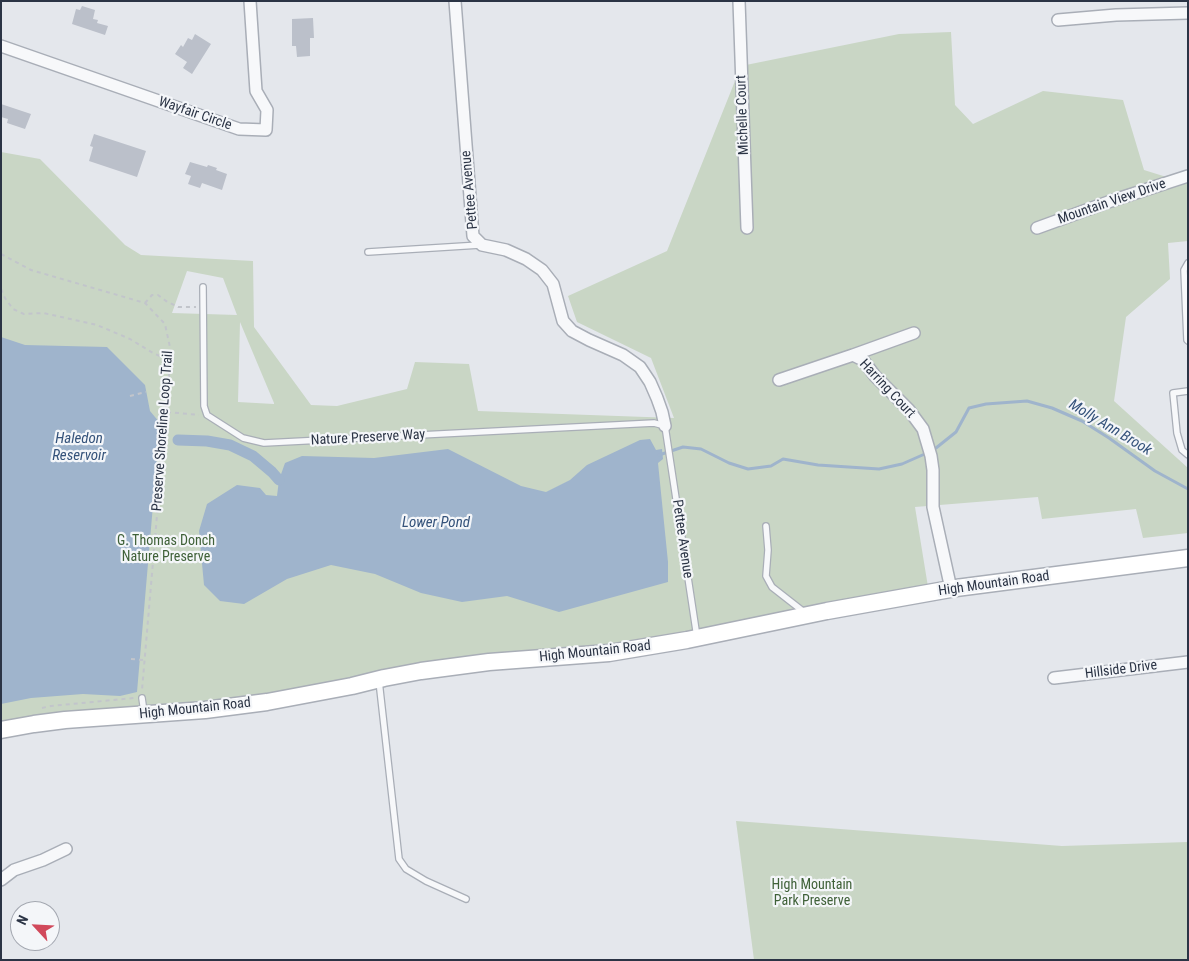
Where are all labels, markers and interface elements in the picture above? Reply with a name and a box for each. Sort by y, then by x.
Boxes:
street label: Michelle Court [733,75,753,155]
street label: Wayfair Circle [156,94,234,134]
street label: Pettee Avenue [458,150,482,230]
street label: Mountain View Drive [1056,176,1168,228]
street label: Preserve Shoreline Loop Trail [149,350,177,512]
street label: Harring Court [855,356,919,422]
water label: Molly Ann Brook [1065,396,1155,460]
street label: Nature Preserve Way [310,427,426,449]
water label: Haledon Reservoir [52,430,106,465]
street label: Pettee Avenue [668,499,696,579]
water label: Lower Pond [402,514,470,532]
park label: G. Thomas Donch Nature Preserve [117,533,215,566]
street label: High Mountain Road [937,568,1051,600]
street label: High Mountain Road [538,638,652,666]
street label: Hillside Drive [1084,657,1158,683]
street label: High Mountain Road [138,695,252,723]
park label: High Mountain Park Preserve [772,877,852,910]
north arrow [10,901,60,951]
text: N [13,913,31,927]

